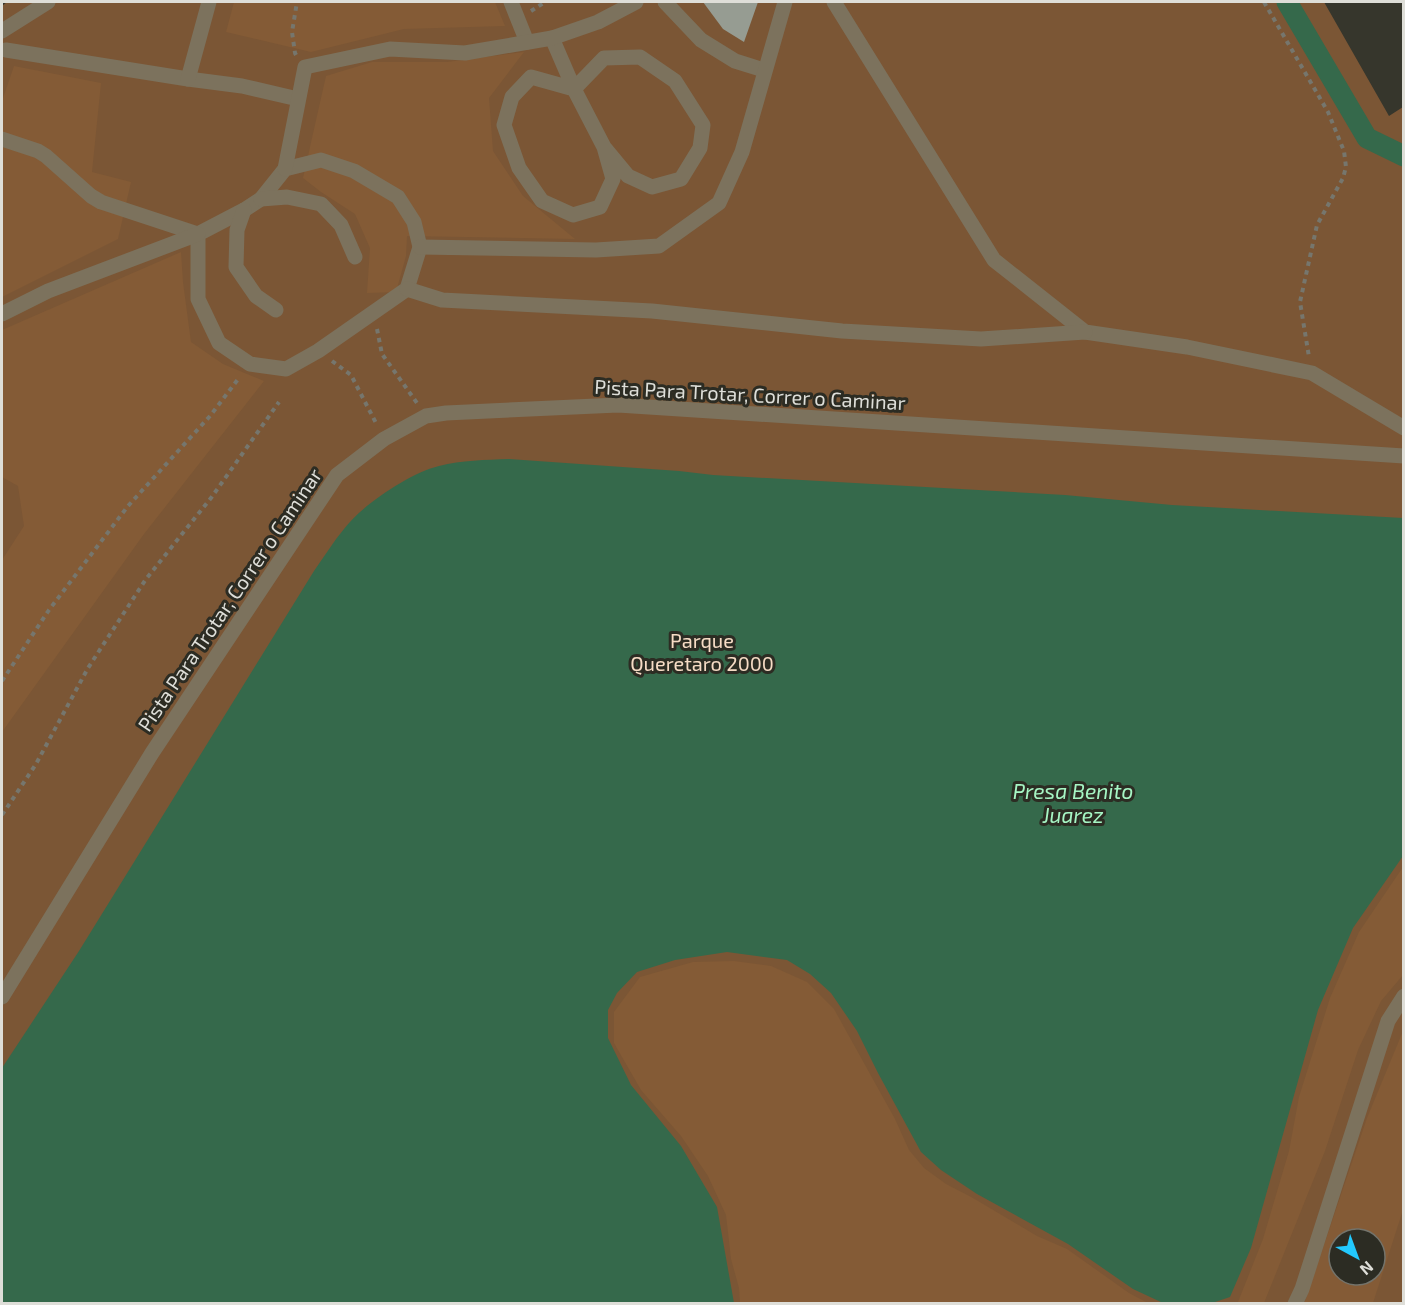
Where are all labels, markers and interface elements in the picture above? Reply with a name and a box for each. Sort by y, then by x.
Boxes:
street label: Pista Para Trotar, Correr o Caminar [594,374,906,414]
street label: Pista Para Trotar, Correr o Caminar [132,464,326,735]
park label: Parque Queretaro 2000 [630,628,774,675]
water label: Presa Benito Juarez [1013,778,1133,827]
north arrow [1327,1227,1387,1287]
text: N [1357,1258,1378,1280]

